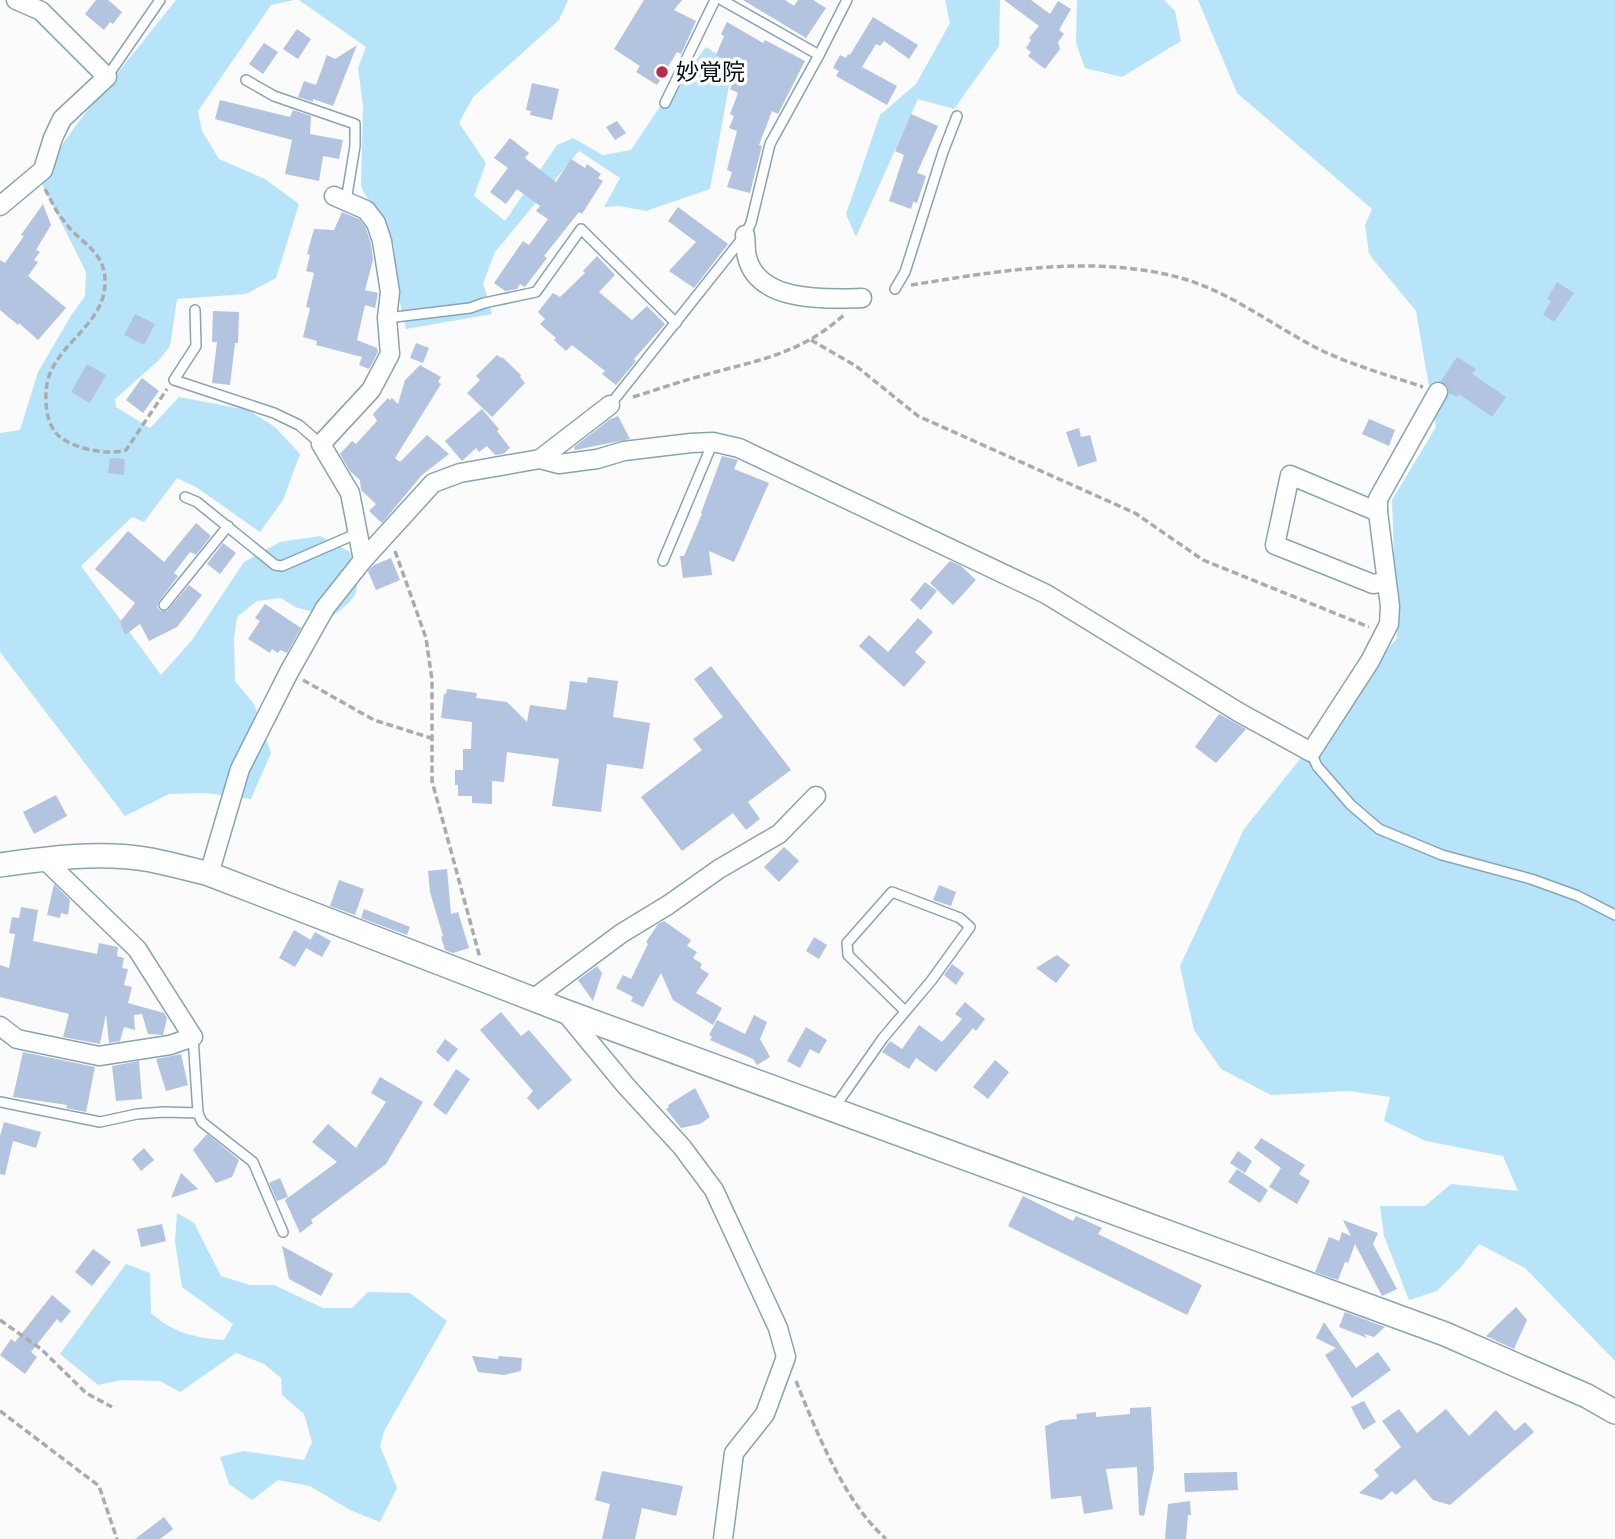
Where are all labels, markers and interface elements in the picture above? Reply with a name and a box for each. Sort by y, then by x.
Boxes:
place label: 妙覚院 [676,57,745,87]
marker: 妙覚院 [654,64,670,80]

